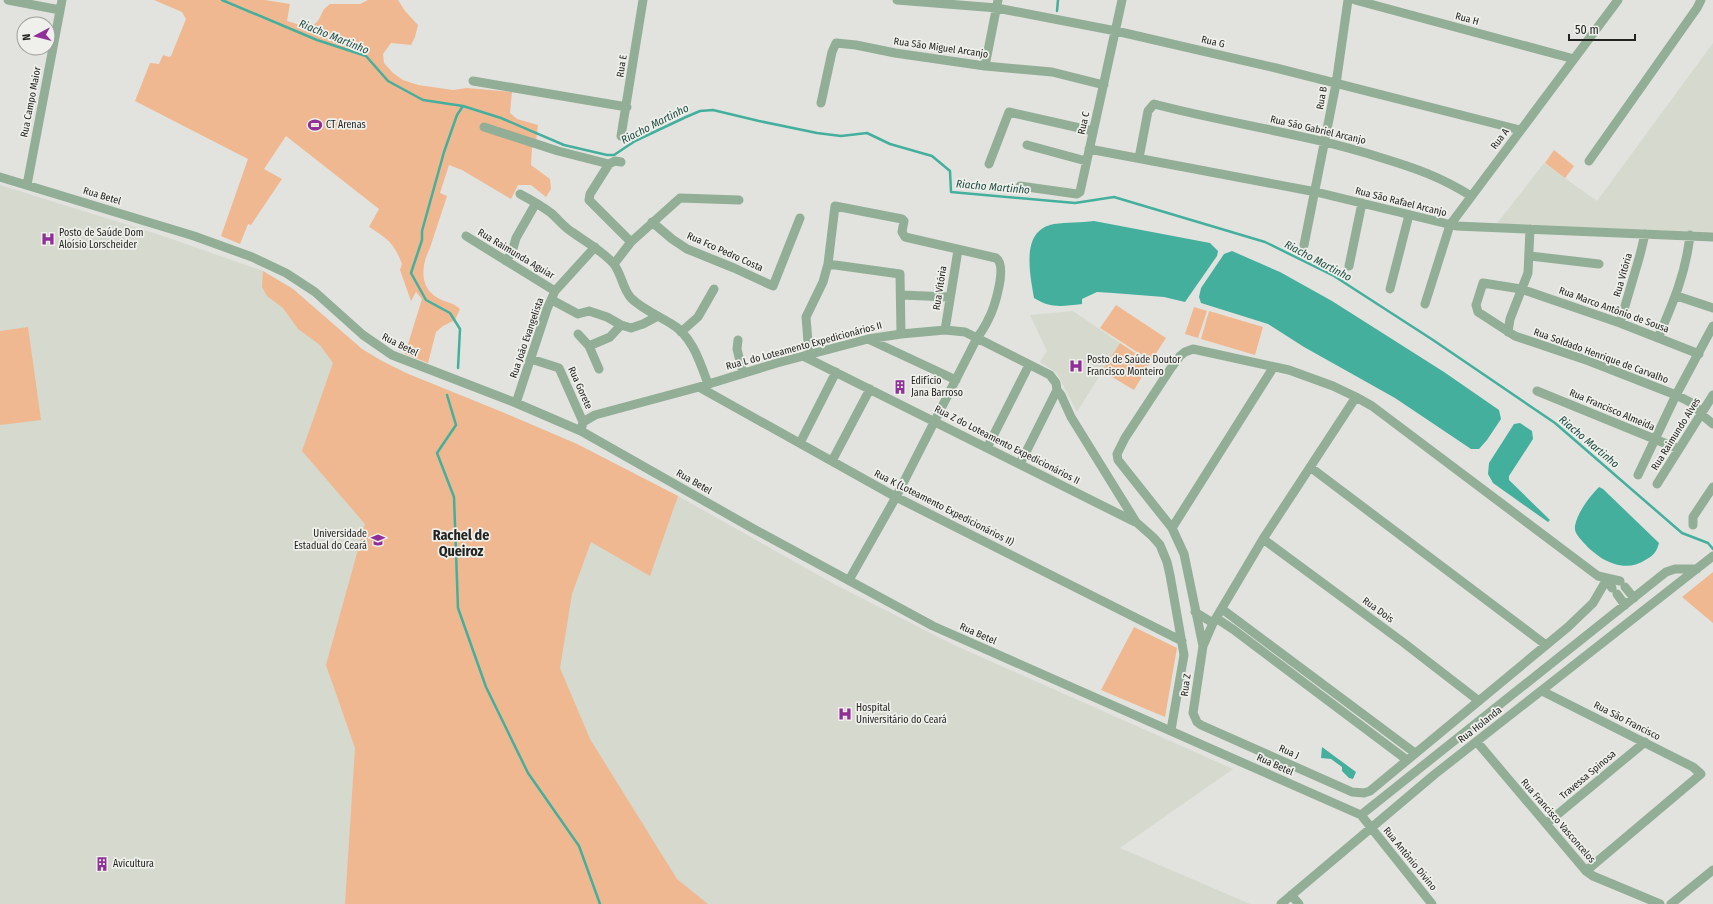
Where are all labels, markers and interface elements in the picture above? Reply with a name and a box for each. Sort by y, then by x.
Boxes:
street label: Rua H [1454,10,1480,28]
north arrow [16,16,56,56]
scale bar [1569,16,1635,42]
water label: Riacho Martinho [297,17,371,57]
text: 50 m [1575,23,1599,37]
text: N [20,33,33,41]
street label: Rua G [1200,33,1226,51]
street label: Rua São Miguel Arcanjo [893,35,989,61]
street label: Rua E [614,54,630,78]
street label: Rua Campo Maior [18,65,44,138]
street label: Rua B [1314,85,1330,111]
water label: Riacho Martinho [619,101,691,147]
street label: Rua C [1076,110,1092,136]
street label: Rua São Gabriel Arcanjo [1269,113,1367,147]
sports icon: CT Arenas [307,117,323,133]
place label: CT Arenas [326,119,366,131]
street label: Rua A [1488,126,1512,152]
water label: Riacho Martinho [956,177,1031,197]
street label: Rua Betel [82,185,123,208]
street label: Rua São Rafael Arcanjo [1354,185,1448,219]
place label: Posto de Saúde Dom Aloísio Lorscheider [59,226,143,251]
street label: Rua Raimunda Aguiar [475,226,557,282]
street label: Rua Fco Pedro Costa [685,230,765,274]
hospital icon: Posto de Saúde Dom Aloísio Lorscheider [40,231,56,247]
water label: Riacho Martinho [1282,238,1354,284]
street label: Rua Vitória [1611,252,1635,298]
street label: Rua Vitória [931,265,949,311]
street label: Rua Marco Antônio de Sousa [1557,284,1671,336]
street label: Rua João Evangelista [508,296,546,380]
street label: Rua L do Loteamento Expedicionários II [725,319,883,373]
street label: Rua Soldado Henrique de Carvalho [1532,326,1670,386]
street label: Rua Betel [380,331,420,359]
place label: Posto de Saúde Doutor Francisco Monteiro [1087,353,1181,378]
hospital icon: Posto de Saúde Doutor Francisco Monteiro [1068,358,1084,374]
street label: Rua Gorete [565,365,595,411]
place label: Edifício Jana Barroso [911,374,963,399]
building icon: Edifício Jana Barroso [892,379,908,395]
street label: Rua Francisco Almeida [1568,387,1656,433]
street label: Rua Raimundo Alves [1649,396,1703,472]
street label: Rua Z do Loteamento Expedicionários II [932,403,1082,487]
water label: Riacho Martinho [1556,413,1622,471]
street label: Rua Betel [674,467,714,497]
street label: Rua K (Loteamento Expedicionários II) [872,467,1016,549]
district label: Rachel de Queiroz [433,527,489,560]
place label: Universidade Estadual do Ceará [294,528,367,552]
school or university icon: Universidade Estadual do Ceará [370,532,386,548]
street label: Rua Dois [1360,595,1396,625]
street label: Rua Betel [958,621,999,648]
street label: Rua Z [1178,673,1194,697]
street label: Rua São Francisco [1592,699,1662,743]
place label: Hospital Universitário do Ceará [856,702,947,726]
street label: Rua Holanda [1456,704,1504,746]
hospital icon: Hospital Universitário do Ceará [837,706,853,722]
street label: Rua J [1277,742,1301,762]
street label: Travessa Spinosa [1557,748,1619,802]
street label: Rua Betel [1255,752,1296,779]
street label: Rua Francisco Vasconcelos [1518,776,1598,866]
street label: Rua Antônio Divino [1381,825,1439,893]
building icon: Avicultura [94,856,110,872]
place label: Avicultura [113,858,154,870]

